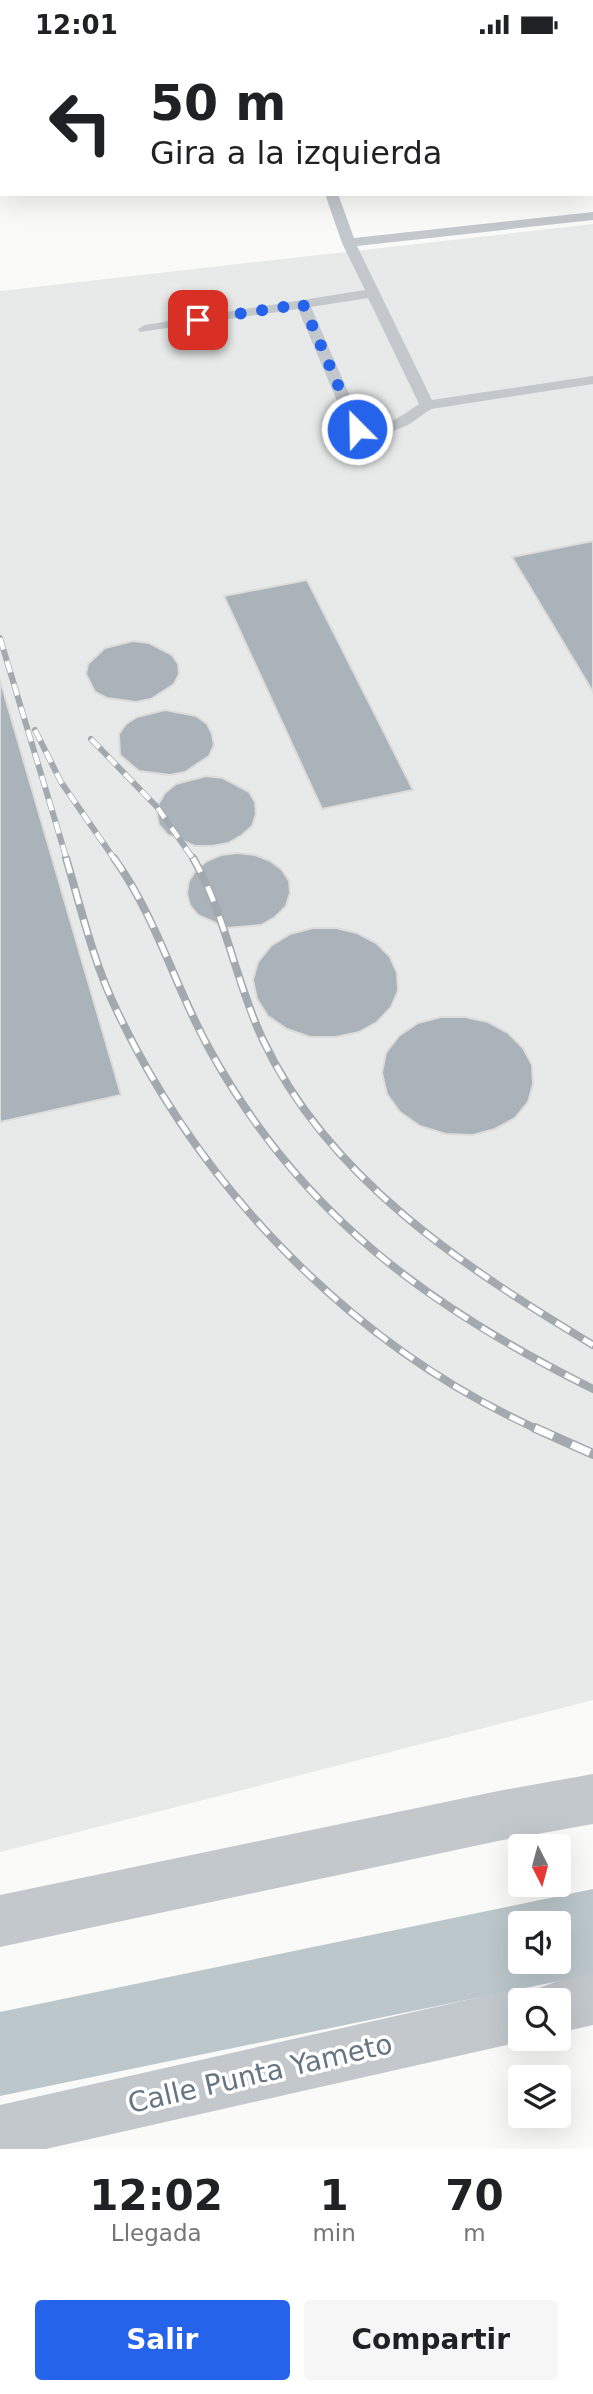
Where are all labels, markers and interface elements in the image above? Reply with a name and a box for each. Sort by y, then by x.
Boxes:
text: 12:01 [35,10,118,40]
text: 50 m [150,75,286,132]
icon: left [35,77,126,168]
text: Gira a la izquierda [150,134,442,172]
pin [168,290,228,350]
icon: arrive [179,301,217,339]
position arrow [320,392,394,466]
north arrow [508,1834,570,1897]
map controls [508,1834,571,2128]
button: sound [508,1911,571,1974]
button: search [508,1988,571,2051]
street label: Calle Punta Yameto [125,2027,396,2120]
button: layers [508,2065,571,2128]
text: 12:02 [89,2171,223,2220]
text: 1 [319,2171,349,2220]
text: 70 [445,2171,504,2220]
text: Llegada [111,2220,202,2246]
text: min [312,2220,356,2246]
text: m [463,2220,486,2246]
button: Salir [35,2300,290,2380]
button: Compartir [304,2300,558,2380]

